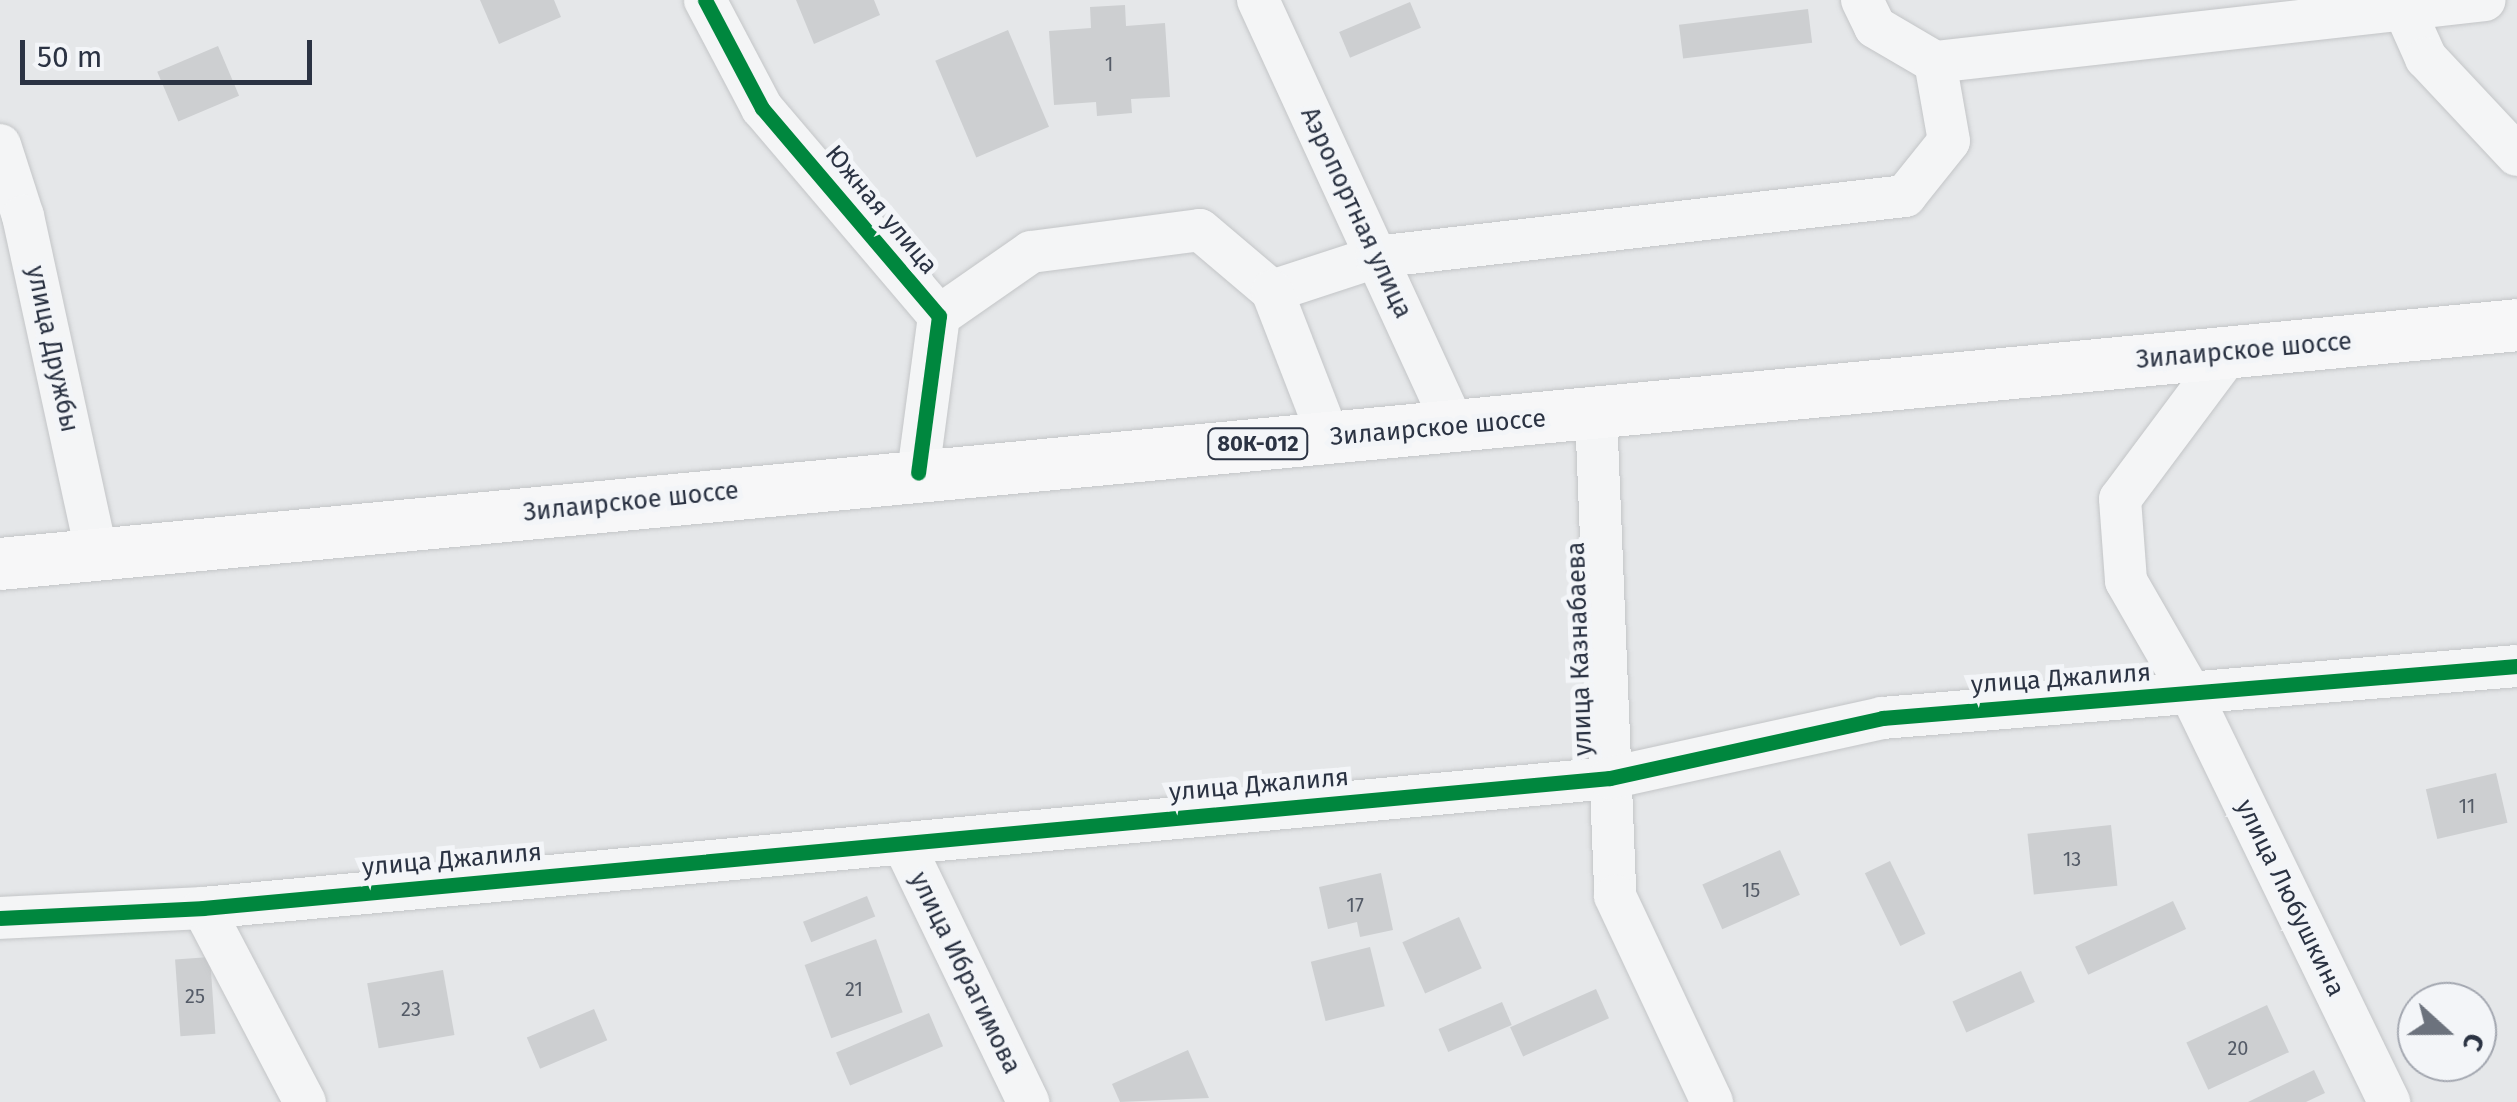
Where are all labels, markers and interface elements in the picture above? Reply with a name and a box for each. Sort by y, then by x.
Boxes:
scale bar [25,20,318,82]
text: 50 m [37,39,102,75]
house number: 1 [1105,52,1113,76]
street label: Аэропортная улица [1294,103,1418,323]
street label: Южная улица [819,140,943,280]
street label: улица Дружбы [20,263,84,435]
street label: Зилаирское шоссе [2135,327,2353,375]
street label: Зилаирское шоссе [1329,404,1547,452]
road number: 80К-012 [1206,427,1310,461]
street label: Зилаирское шоссе [522,476,740,528]
street label: улица Казнабаева [1561,541,1599,757]
street label: улица Джалиля [1970,658,2152,700]
street label: улица Джалиля [1168,762,1350,808]
house number: 11 [2458,794,2476,818]
street label: улица Любушкина [2229,795,2351,1001]
street label: улица Джалиля [361,837,543,883]
house number: 13 [2063,847,2081,871]
street label: улица Ибрагимова [903,867,1027,1079]
house number: 15 [1742,878,1760,902]
house number: 17 [1346,893,1364,917]
house number: 21 [845,977,863,1001]
north arrow [2397,982,2497,1082]
house number: 25 [185,984,205,1008]
house number: 23 [401,997,421,1021]
text: С [2455,1029,2492,1056]
house number: 20 [2227,1036,2249,1060]

